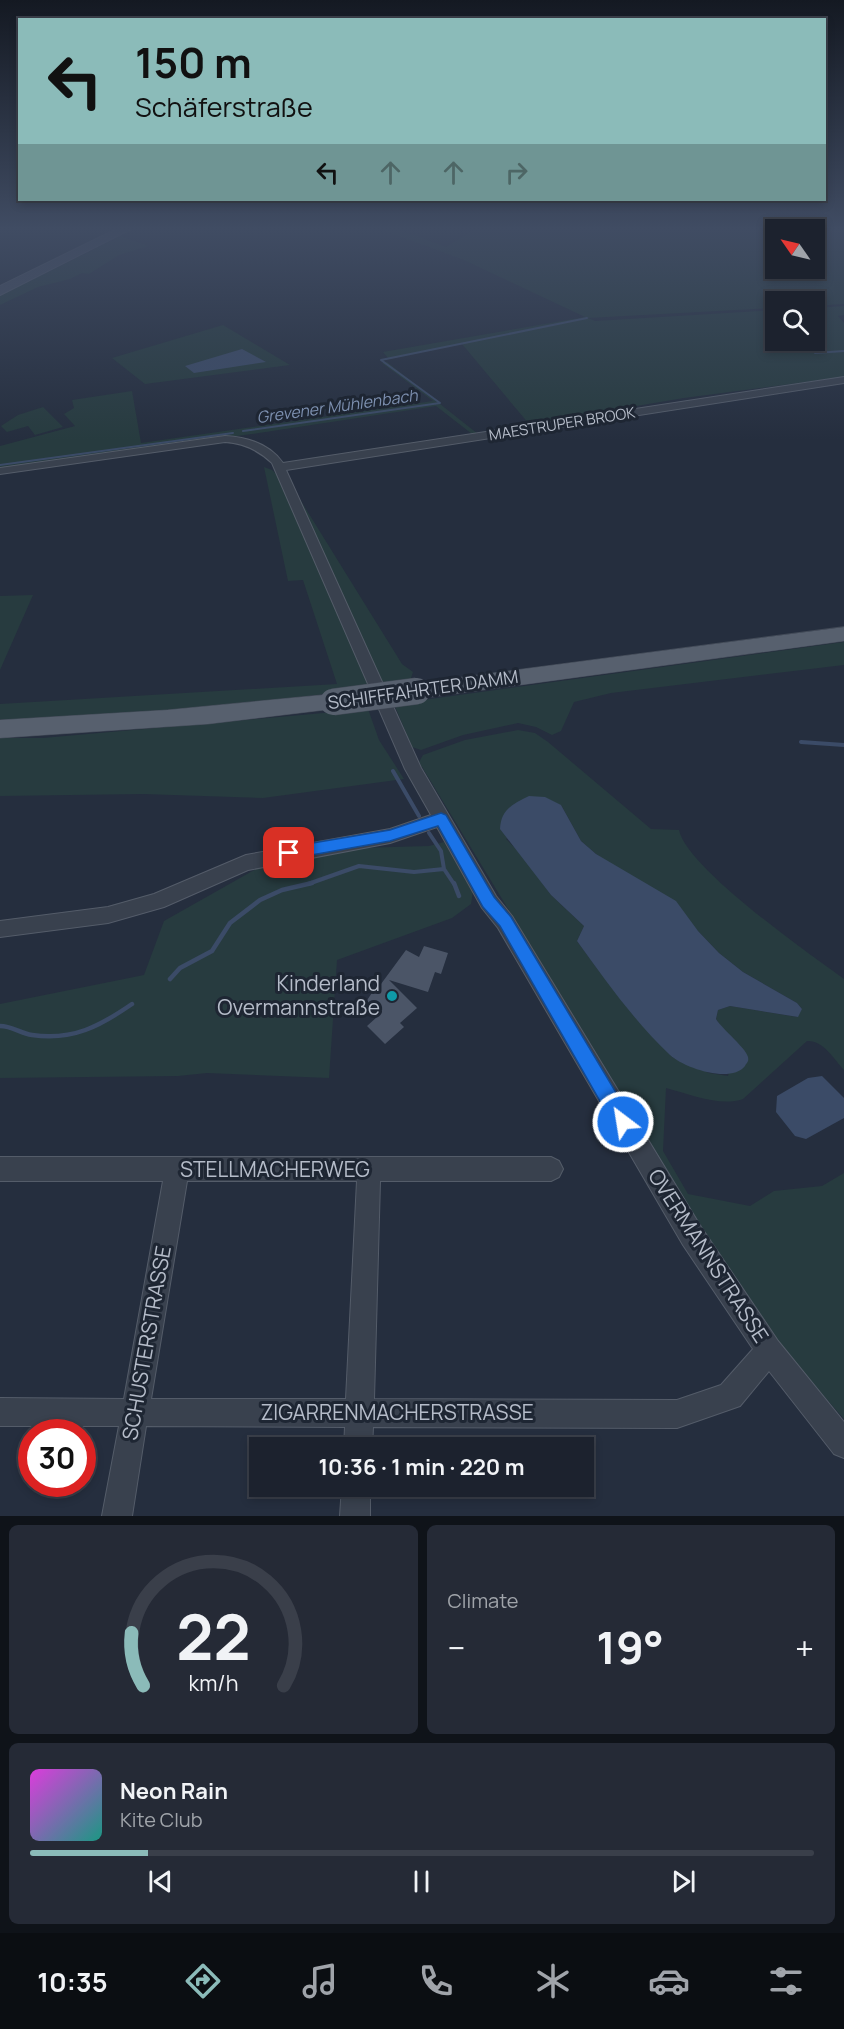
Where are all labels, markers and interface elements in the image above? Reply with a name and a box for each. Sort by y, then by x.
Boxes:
text: 150 m [135,33,252,91]
icon: left [36,42,114,120]
text: Schäferstraße [135,88,313,125]
icon: left [311,156,344,189]
icon: ahead [374,156,407,189]
icon: ahead [437,156,470,189]
icon: right [500,156,533,189]
north arrow [765,219,825,279]
map controls [765,219,825,351]
button: search [765,291,825,351]
water label: Grevener Mühlenbach [255,384,419,428]
street label: MAESTRUPER BROOK [487,402,637,445]
street label: SCHIFFFAHRTER DAMM [326,664,520,714]
pin [263,827,314,878]
icon: arrive [272,836,305,869]
place label: Kinderland Overmannstraße [217,969,380,1021]
marker: Kinderland Overmannstraße [385,989,399,1003]
position arrow [591,1090,655,1154]
street label: STELLMACHERWEG [180,1155,370,1183]
street label: OVERMANNSTRASSE [642,1163,776,1348]
street label: SCHUSTERSTRASSE [115,1243,177,1442]
street label: ZIGARRENMACHERSTRASSE [260,1398,534,1426]
speed limit sign: 30 [18,1419,96,1497]
text: 10:36 · 1 min · 220 m [318,1452,525,1482]
text: Climate [448,1587,519,1614]
text: 22 [176,1593,250,1679]
text: 19° [596,1616,664,1678]
text: − [448,1625,465,1670]
text: + [795,1625,814,1670]
text: km/h [188,1669,238,1698]
text: Neon Rain [120,1776,228,1806]
text: Kite Club [120,1806,203,1833]
icon: previous [144,1865,177,1898]
icon: pause [405,1865,438,1898]
icon: next [667,1865,700,1898]
icon: directions [182,1960,224,2002]
icon: music [299,1960,341,2002]
icon: phone [415,1960,457,2002]
icon: climate [532,1960,574,2002]
icon: car [648,1960,690,2002]
icon: filters [765,1960,807,2002]
text: 10:35 [37,1963,108,2000]

